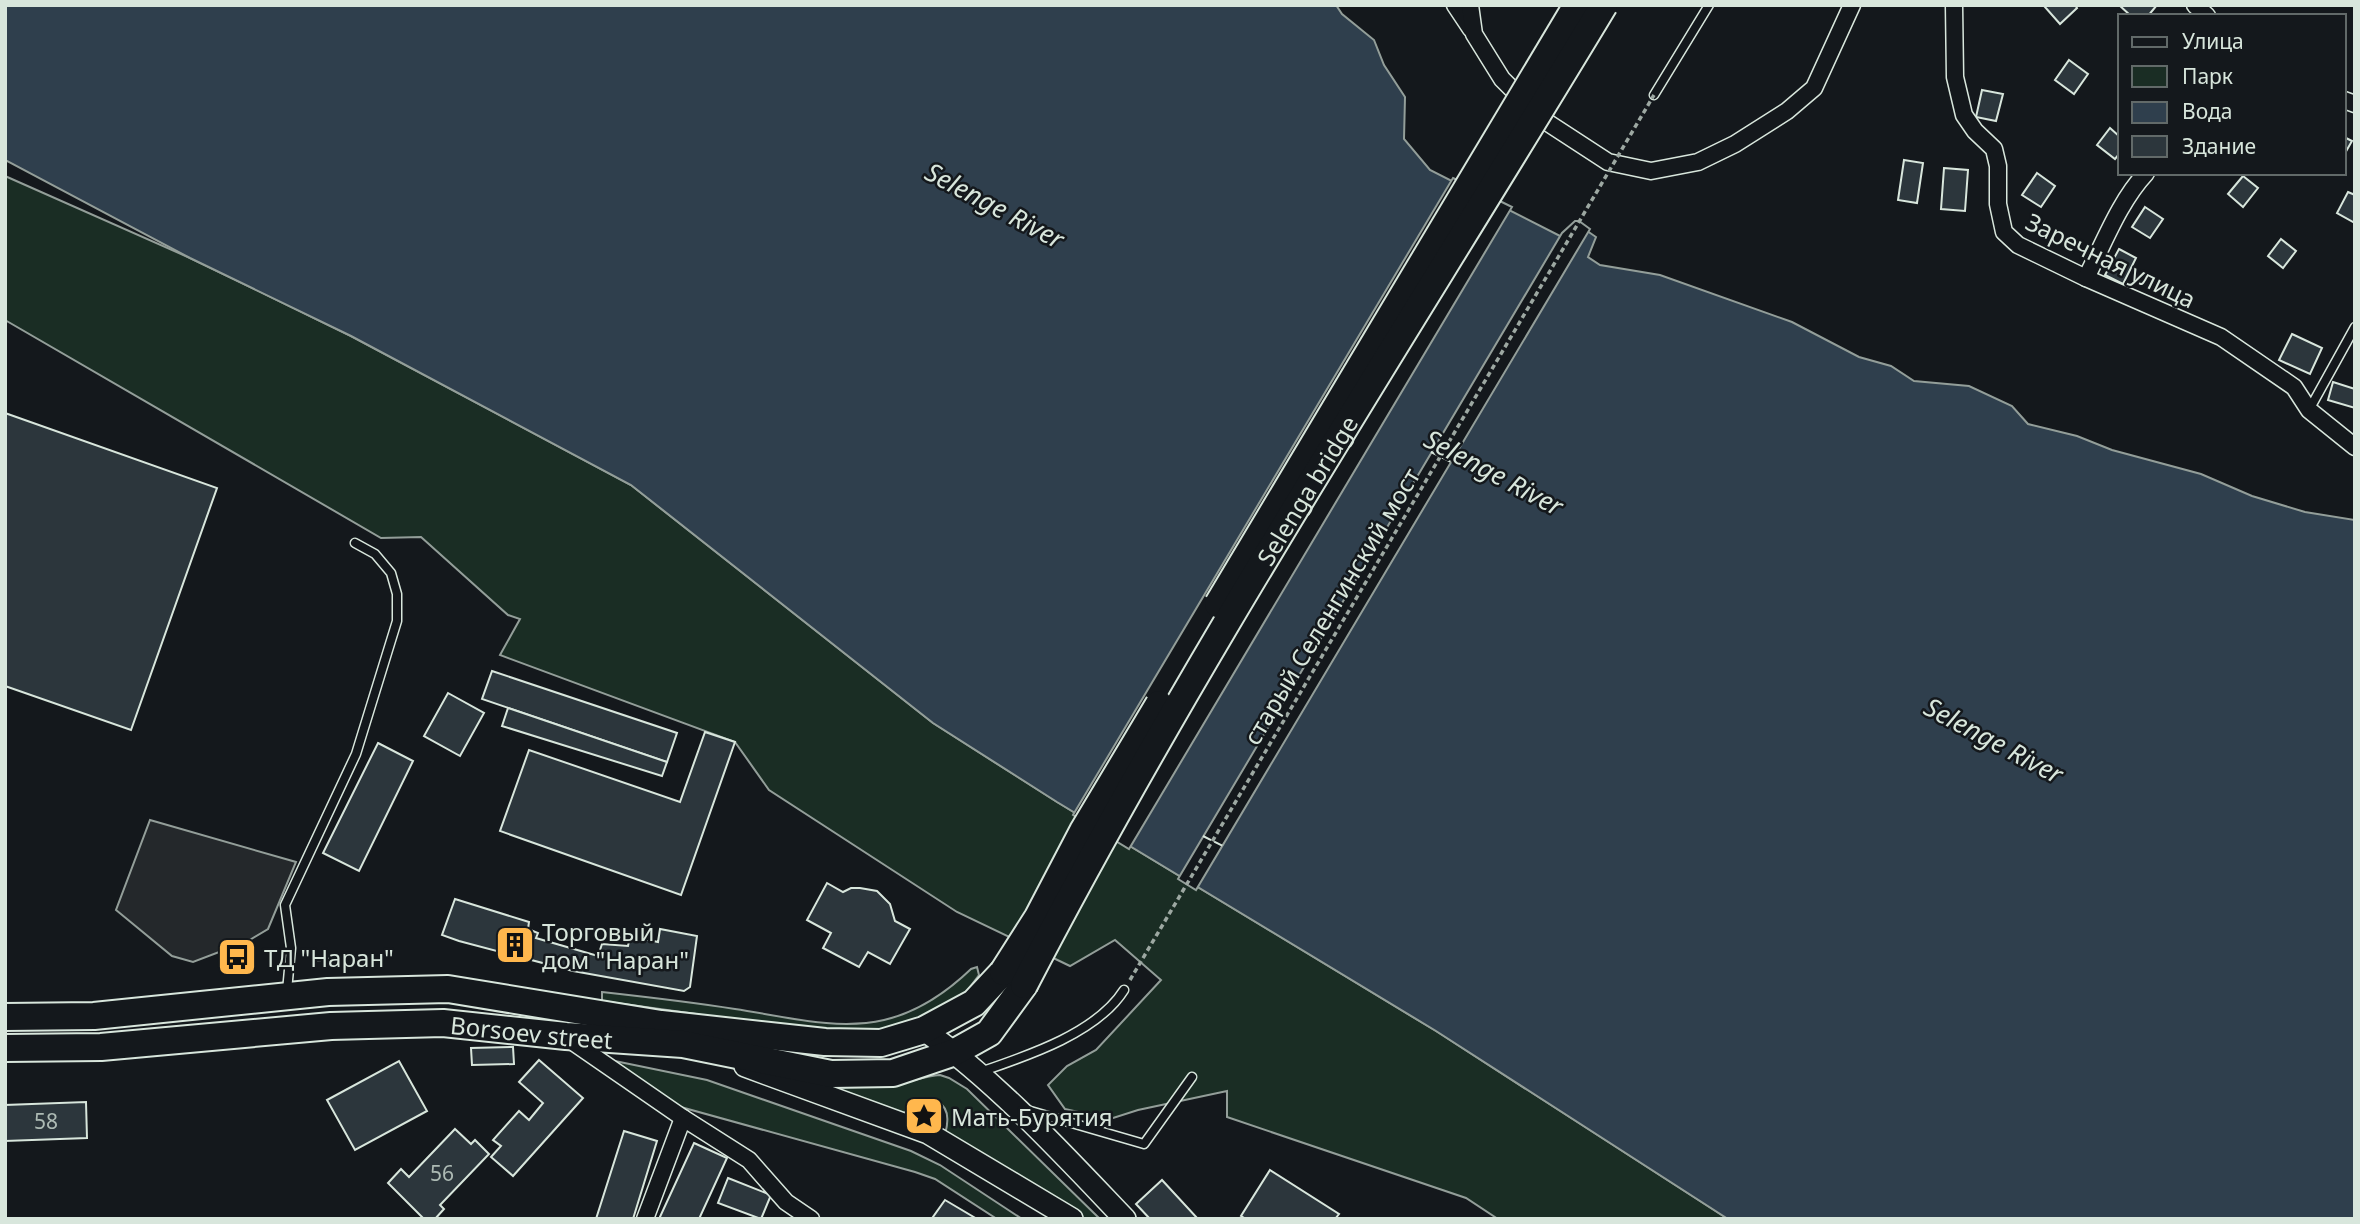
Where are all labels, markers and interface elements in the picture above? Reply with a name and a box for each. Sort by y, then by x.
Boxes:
legend [2118,14,2346,175]
text: Улица [2182,27,2244,55]
text: Парк [2182,62,2233,90]
text: Вода [2182,97,2232,125]
text: Здание [2182,132,2256,160]
water label: Selenge River [919,153,1072,258]
street label: Заречная улица [2021,205,2201,315]
street label: Selenga bridge [1248,409,1365,571]
water label: Selenge River [1418,420,1571,525]
street label: старый Селенгинский мост [1235,461,1427,751]
water label: Selenge River [1918,688,2071,793]
place label: Торговый дом "Наран" [542,915,689,976]
building icon: Торговый дом "Наран" [494,924,536,966]
bus stop icon: ТД "Наран" [216,936,258,978]
place label: ТД "Наран" [264,941,394,974]
street label: Borsoev street [449,1007,614,1056]
place icon: Мать-Бурятия [903,1095,945,1137]
place label: Мать-Бурятия [951,1100,1113,1133]
house number: 58 [34,1107,58,1135]
house number: 56 [430,1159,454,1187]

